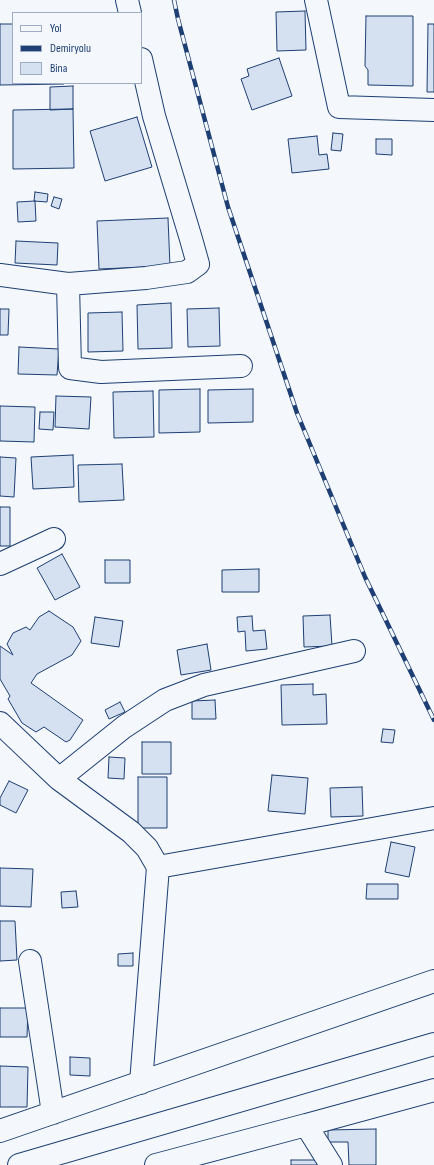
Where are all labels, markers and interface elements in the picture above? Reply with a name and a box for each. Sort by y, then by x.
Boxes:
legend [12,12,142,84]
text: Yol [50,21,62,36]
text: Demiryolu [50,41,91,56]
text: Bina [50,61,67,76]

